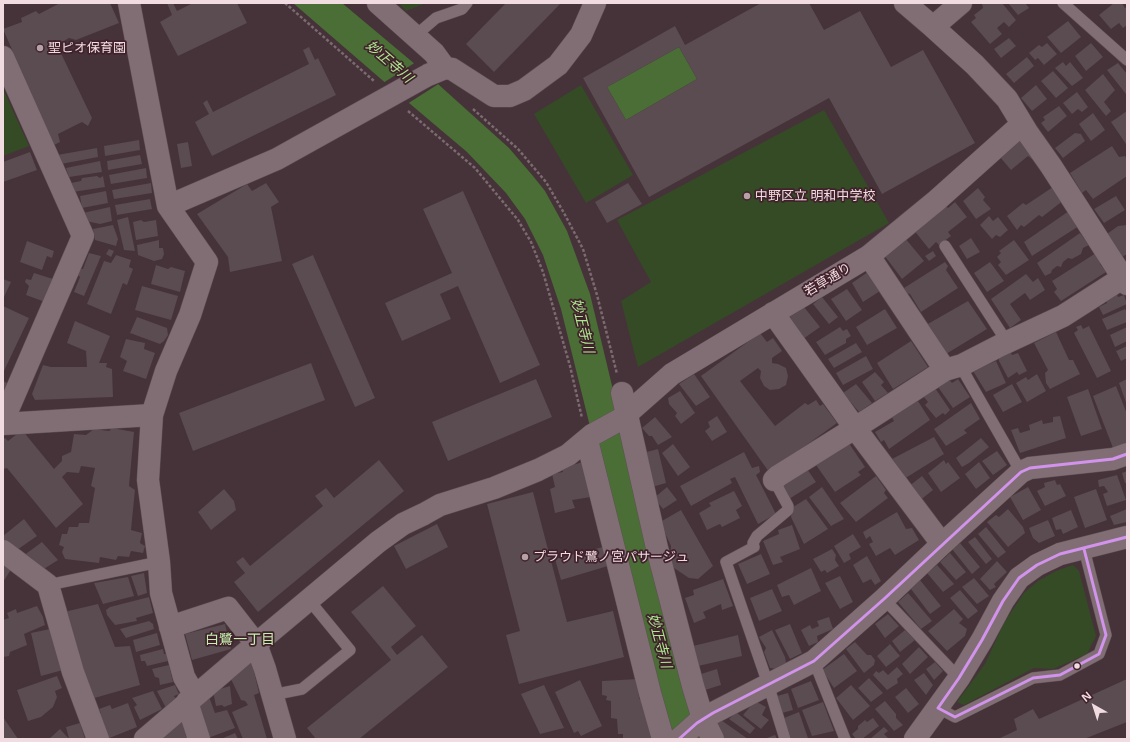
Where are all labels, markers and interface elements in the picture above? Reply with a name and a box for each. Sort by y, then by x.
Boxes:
water label: 妙正寺川 [362,37,416,87]
place label: 聖ピオ保育園 [48,40,126,56]
marker: 聖ピオ保育園 [35,43,45,53]
place label: 中野区立 明和中学校 [755,188,875,204]
marker: 中野区立 明和中学校 [742,191,752,201]
street label: 若草通り [802,260,854,300]
water label: 妙正寺川 [567,297,597,355]
place label: プラウド鷺ノ宮パサージュ [533,549,689,565]
marker: プラウド鷺ノ宮パサージュ [520,552,530,562]
water label: 妙正寺川 [644,612,674,670]
district label: 白鷺一丁目 [205,632,275,648]
unlabelled marker [1072,661,1082,671]
north arrow [1074,686,1114,726]
text: N [1078,688,1094,705]

